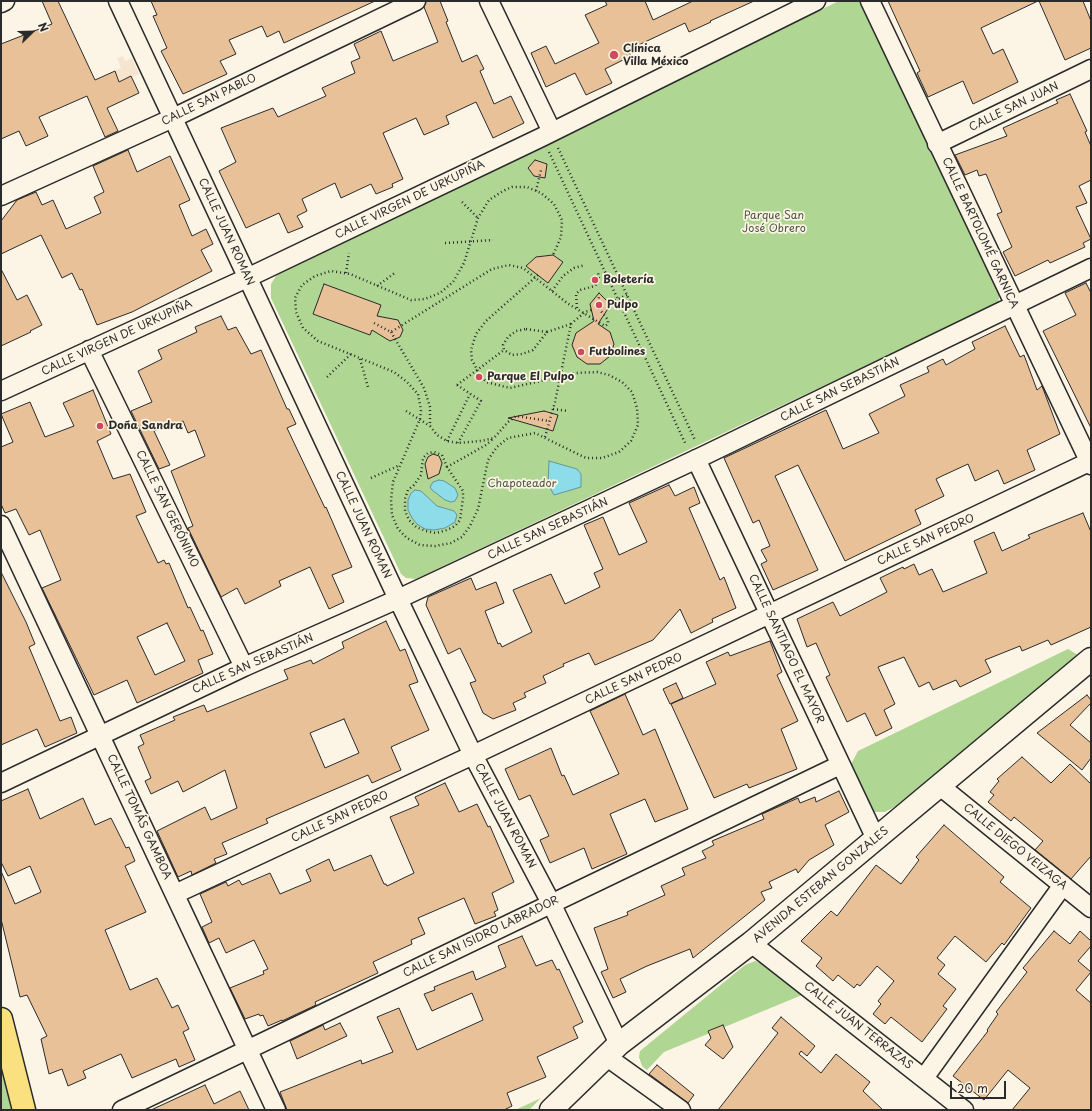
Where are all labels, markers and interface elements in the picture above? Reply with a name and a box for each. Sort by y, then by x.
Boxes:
north arrow [12,12,52,52]
text: N [34,20,53,34]
place label: Clínica Villa México [623,42,689,68]
marker: Clínica Villa México [608,49,620,61]
street label: CALLE SAN PABLO [160,71,258,129]
street label: CALLE SAN JUAN [967,80,1061,134]
street label: CALLE BARTOLOMÉ GARNICA [939,155,1021,311]
street label: CALLE VIRGEN DE URKUPIÑA [333,158,487,242]
street label: CALLE JUAN ROMAN [195,176,257,288]
park label: Parque San José Obrero [742,209,806,235]
place label: Boletería [603,273,654,287]
marker: Boletería [590,275,600,285]
street label: CALLE VIRGEN DE URKUPIÑA [40,297,194,379]
place label: Pulpo [607,298,638,312]
marker: Pulpo [594,300,604,310]
place label: Futbolines [589,345,645,359]
marker: Futbolines [576,347,586,357]
street label: CALLE SAN SEBASTIÁN [778,355,902,425]
place label: Parque El Pulpo [487,370,574,384]
marker: Parque El Pulpo [474,372,484,382]
place label: Doña Sandra [108,419,183,433]
marker: Doña Sandra [95,421,105,431]
street label: CALLE SAN GERÓNIMO [133,448,201,570]
street label: CALLE JUAN ROMAN [332,469,394,581]
park label: Chapoteador [487,477,557,491]
street label: CALLE SAN SEBASTIÁN [486,495,610,563]
street label: CALLE SAN PEDRO [875,512,977,568]
street label: CALLE SANTIAGO EL MAYOR [746,572,826,726]
street label: CALLE SAN SEBASTIÁN [190,631,316,697]
street label: CALLE SAN PEDRO [583,651,685,707]
street label: CALLE TOMÁS GAMBOA [104,752,174,882]
street label: CALLE JUAN ROMAN [472,761,538,871]
street label: CALLE SAN PEDRO [289,789,391,845]
street label: CALLE DIEGO VEIZAGA [961,801,1069,893]
street label: AVENIDA ESTEBAN GONZALES [751,824,891,946]
street label: CALLE SAN ISIDRO LABRADOR [401,893,561,981]
street label: CALLE JUAN TERRAZAS [801,980,915,1072]
scale bar [952,1073,1008,1099]
text: 20 m [957,1079,988,1097]

